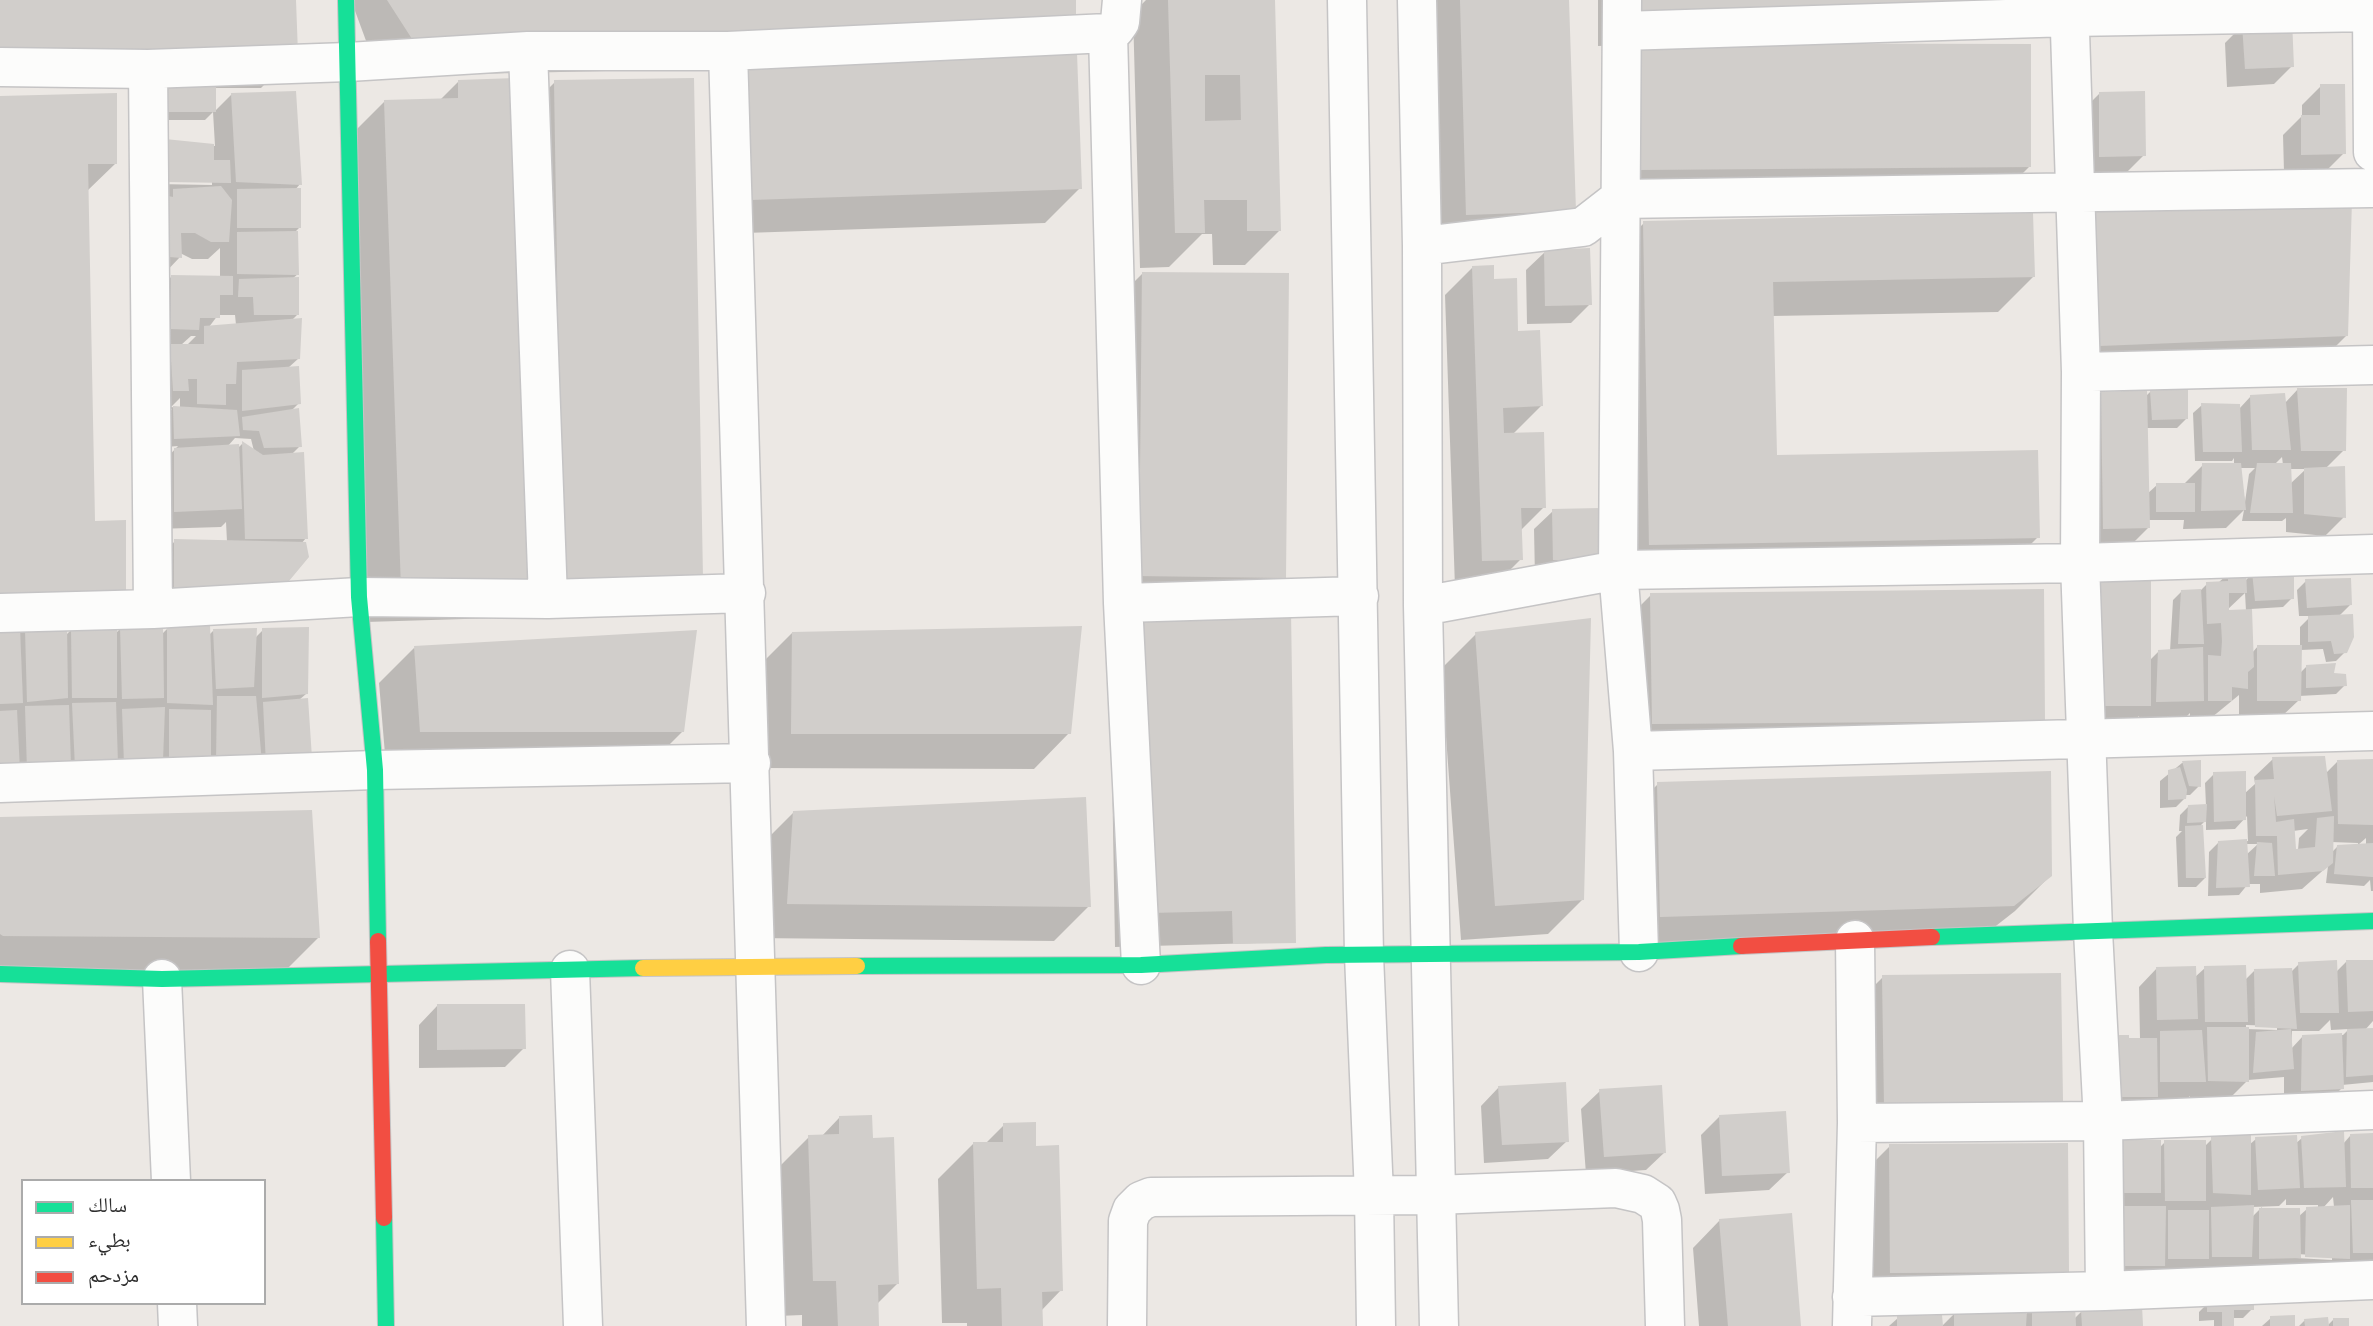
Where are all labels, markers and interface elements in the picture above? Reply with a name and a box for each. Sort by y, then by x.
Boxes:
legend [21,1179,266,1305]
text: سالك [88,1191,127,1218]
text: بطيء [88,1226,131,1253]
text: مزدحم [88,1261,139,1288]

